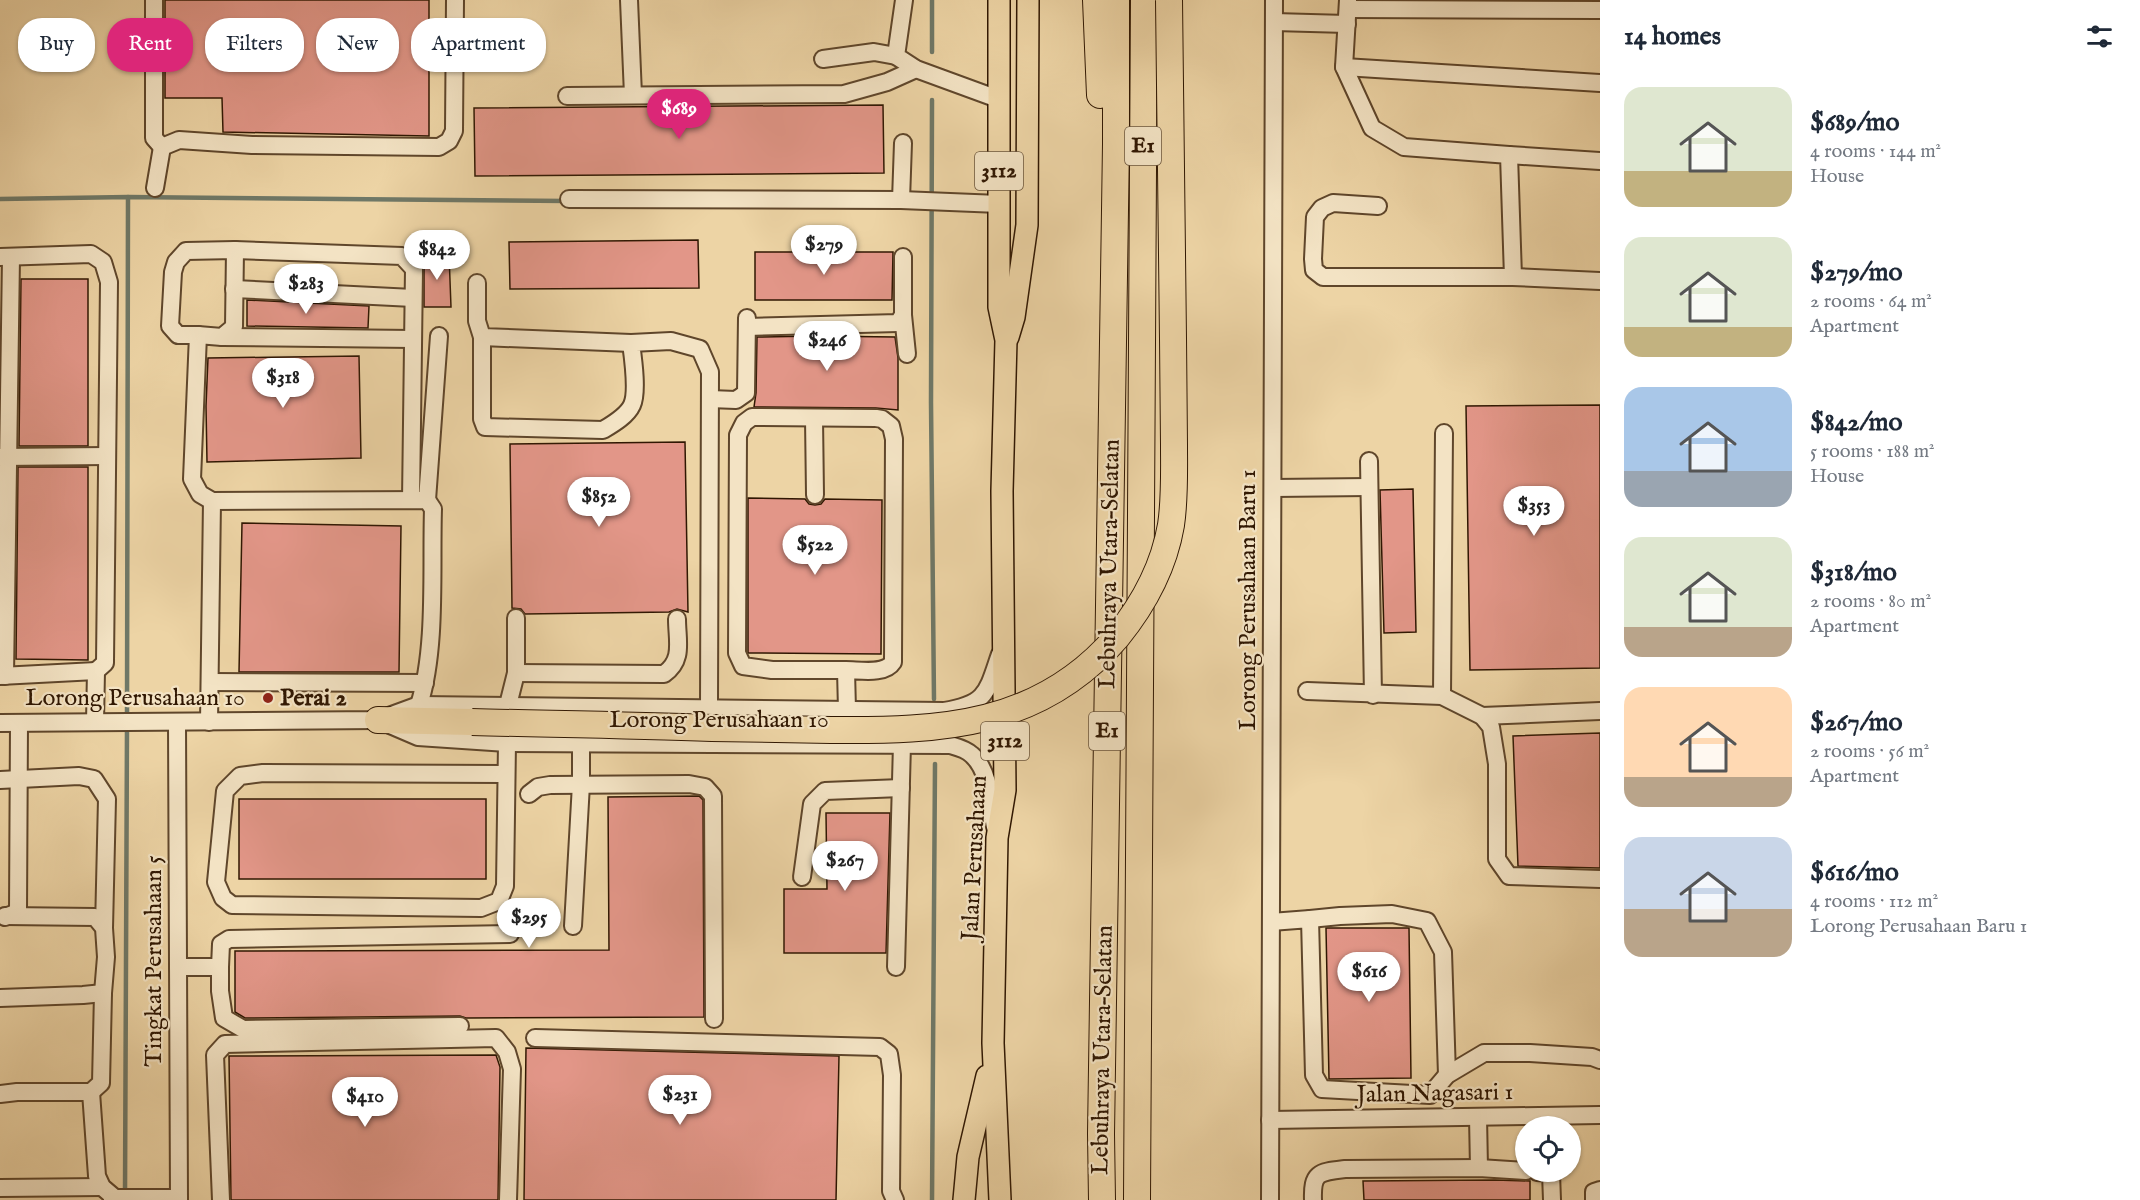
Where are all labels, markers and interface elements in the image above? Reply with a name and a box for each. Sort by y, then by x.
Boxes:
chip: Buy [18,18,95,72]
chip: Rent [107,18,193,72]
chip: Filters [205,18,304,72]
chip: New [316,18,399,72]
chip: Apartment [411,18,546,72]
text: 14 homes [1624,20,1721,53]
icon: filters [2083,20,2116,53]
pin: $689 [643,89,715,140]
text: $689 [661,96,697,121]
text: $689/mo [1810,106,1900,139]
icon: home [1672,111,1744,183]
road number: E1 [1125,127,1161,165]
text: 4 rooms · 144 m² [1810,139,1941,164]
road number: 3112 [975,152,1023,190]
text: House [1810,164,1864,189]
pin: $279 [788,225,860,276]
pin: $842 [401,230,473,281]
text: $279 [805,232,843,257]
text: $842 [418,237,456,262]
text: $279/mo [1810,256,1902,289]
icon: home [1672,261,1744,333]
pin: $283 [270,264,342,315]
text: $283 [288,271,324,296]
text: 2 rooms · 64 m² [1810,289,1932,314]
text: Apartment [1810,314,1899,339]
pin: $246 [791,321,863,372]
text: $246 [808,328,846,353]
pin: $318 [247,358,319,409]
text: $318 [266,365,300,390]
text: $842/mo [1810,406,1902,439]
icon: home [1672,411,1744,483]
street label: Lebuhraya Utara–Selatan [1092,439,1128,689]
text: 5 rooms · 188 m² [1810,439,1935,464]
text: House [1810,464,1864,489]
street label: Lorong Perusahaan Baru 1 [1233,470,1264,730]
pin: $852 [563,477,635,528]
text: $852 [581,484,617,509]
pin: $353 [1498,486,1570,537]
text: $353 [1517,493,1551,518]
pin: $522 [779,525,851,576]
text: $522 [796,532,834,557]
text: $318/mo [1810,556,1897,589]
icon: home [1672,561,1744,633]
text: 2 rooms · 80 m² [1810,589,1931,614]
text: Apartment [1810,614,1899,639]
street label: Lorong Perusahaan 10 [25,683,245,714]
place label: Perai 2 [280,683,347,714]
marker: Perai 2 [261,691,275,705]
street label: Lorong Perusahaan 10 [609,705,829,736]
text: $267/mo [1810,706,1903,739]
icon: home [1672,711,1744,783]
road number: E1 [1089,712,1125,750]
road number: 3112 [981,722,1029,760]
text: 2 rooms · 56 m² [1810,739,1929,764]
text: Apartment [1810,764,1899,789]
street label: Jalan Perusahaan [955,774,995,944]
pin: $267 [809,841,881,892]
text: $267 [826,848,864,873]
street label: Tingkat Perusahaan 5 [139,855,170,1067]
text: $616/mo [1810,856,1899,889]
icon: home [1672,861,1744,933]
text: 4 rooms · 112 m² [1810,889,1938,914]
pin: $295 [493,898,565,949]
text: $295 [511,905,547,930]
text: Lorong Perusahaan Baru 1 [1810,914,2027,939]
street label: Lebuhraya Utara–Selatan [1085,925,1121,1175]
pin: $616 [1333,952,1405,1003]
text: $616 [1351,959,1387,984]
pin: $231 [644,1075,716,1126]
pin: $410 [329,1077,401,1128]
street label: Jalan Nagasari 1 [1353,1077,1514,1111]
text: $231 [662,1082,698,1107]
text: $410 [346,1084,384,1109]
map controls [1515,1116,1581,1182]
button: locate [1515,1116,1581,1182]

